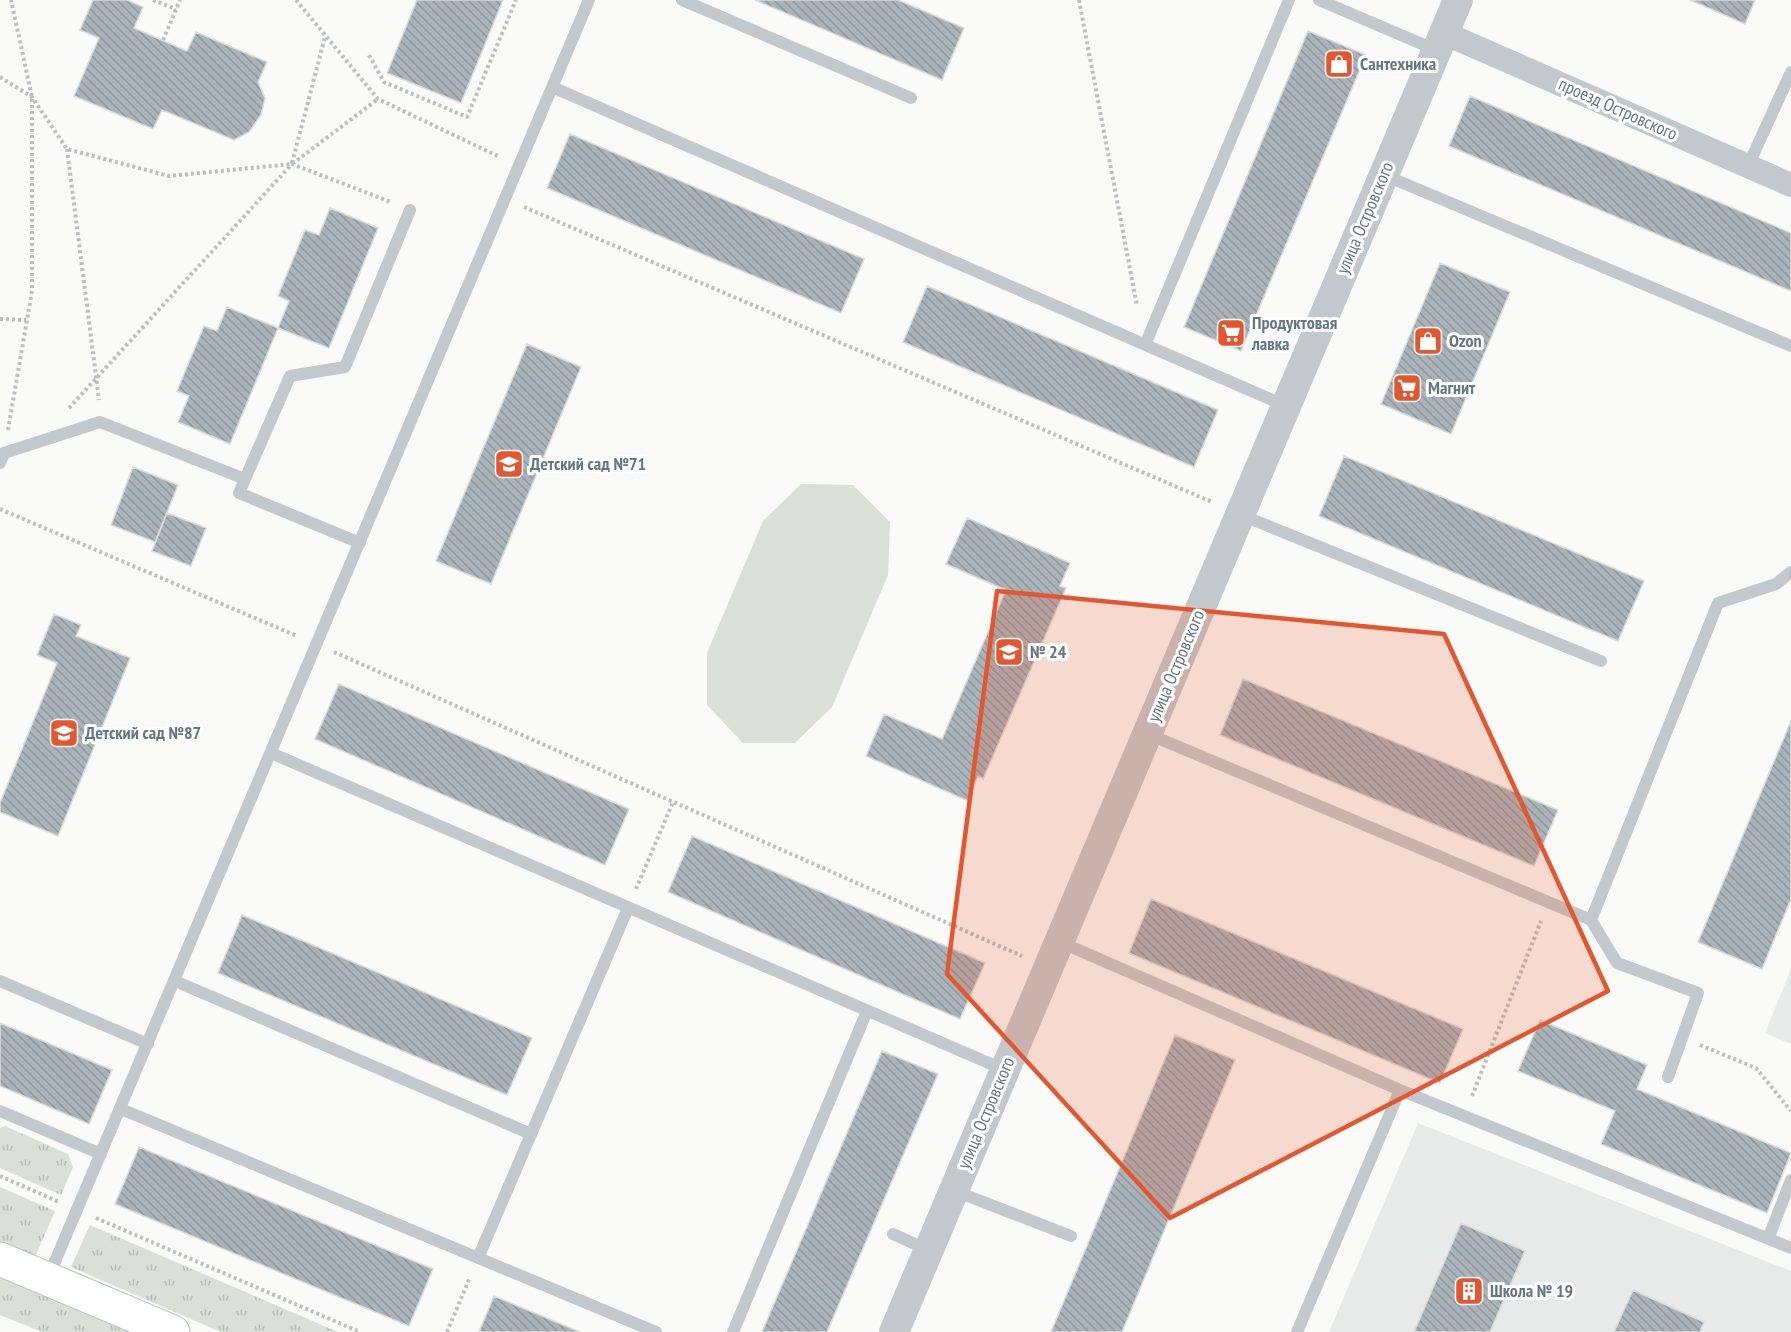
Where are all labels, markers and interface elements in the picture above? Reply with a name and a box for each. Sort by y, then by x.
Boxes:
shop icon: Сантехника [1323,48,1355,80]
place label: Сантехника [1360,52,1436,75]
street label: проезд Островского [1555,72,1681,145]
street label: улица Островского [1331,158,1399,277]
place label: Продуктовая лавка [1251,311,1337,355]
supermarket icon: Продуктовая лавка [1215,317,1247,349]
shop icon: Ozon [1412,325,1444,357]
place label: Ozon [1449,329,1482,352]
supermarket icon: Магнит [1391,372,1423,404]
place label: Магнит [1428,376,1476,399]
school or university icon: Детский сад №71 [493,448,525,480]
place label: Детский сад №71 [530,452,646,475]
street label: улица Островского [1142,606,1210,725]
school or university icon: № 24 [993,636,1025,668]
place label: № 24 [1030,640,1067,663]
school or university icon: Детский сад №87 [48,717,80,749]
place label: Детский сад №87 [85,721,201,744]
street label: улица Островского [952,1053,1020,1172]
building icon: Школа № 19 [1453,1275,1485,1307]
place label: Школа № 19 [1490,1279,1573,1302]

